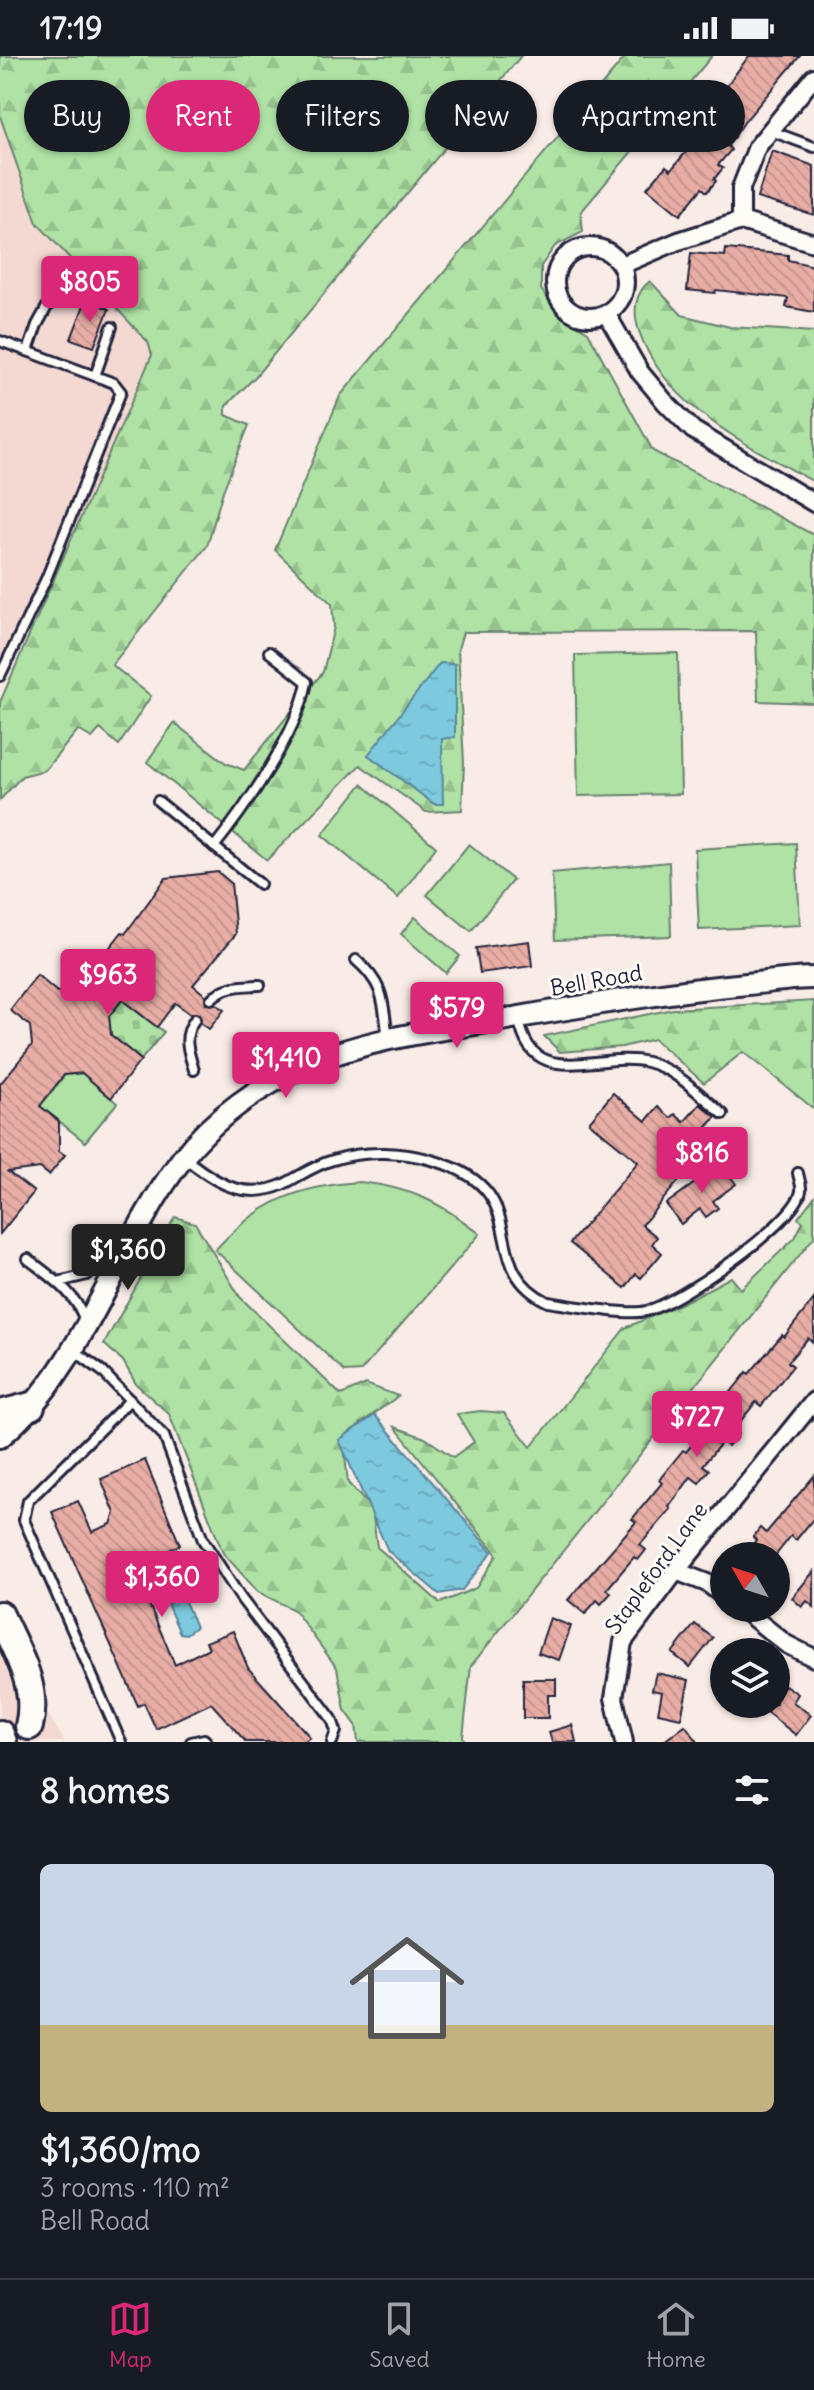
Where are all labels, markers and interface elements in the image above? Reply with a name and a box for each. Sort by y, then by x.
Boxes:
text: 17:19 [40,9,103,47]
chip: Buy [24,80,130,152]
chip: Rent [146,80,260,152]
chip: Filters [276,80,409,152]
chip: New [425,80,537,152]
chip: Apartment [553,80,745,152]
pin: $805 [43,256,137,324]
text: $805 [59,265,121,298]
pin: $963 [61,949,155,1017]
text: $963 [78,958,138,991]
street label: Bell Road [548,958,644,1002]
pin: $579 [410,982,504,1050]
text: $579 [428,991,486,1024]
pin: $1,410 [221,1032,351,1100]
text: $1,410 [250,1041,322,1074]
pin: $816 [655,1127,749,1195]
text: $816 [675,1136,729,1169]
pin: $1,360 [63,1224,193,1292]
text: $1,360 [90,1233,166,1266]
pin: $727 [650,1391,744,1459]
text: $727 [670,1400,724,1433]
street label: Stapleford Lane [599,1497,713,1639]
north arrow [710,1542,790,1622]
map controls [710,1542,790,1718]
pin: $1,360 [97,1551,227,1619]
text: $1,360 [124,1560,200,1593]
button: layers [710,1638,790,1718]
icon: filters [730,1768,774,1812]
text: 8 homes [40,1769,170,1812]
icon: home [335,1916,479,2060]
text: $1,360/mo [40,2128,201,2171]
text: 3 rooms · 110 m² [40,2171,230,2204]
text: Bell Road [40,2204,150,2237]
tab: Map [108,2297,152,2373]
tab: Saved [369,2297,429,2373]
tab: Home [646,2297,706,2373]

